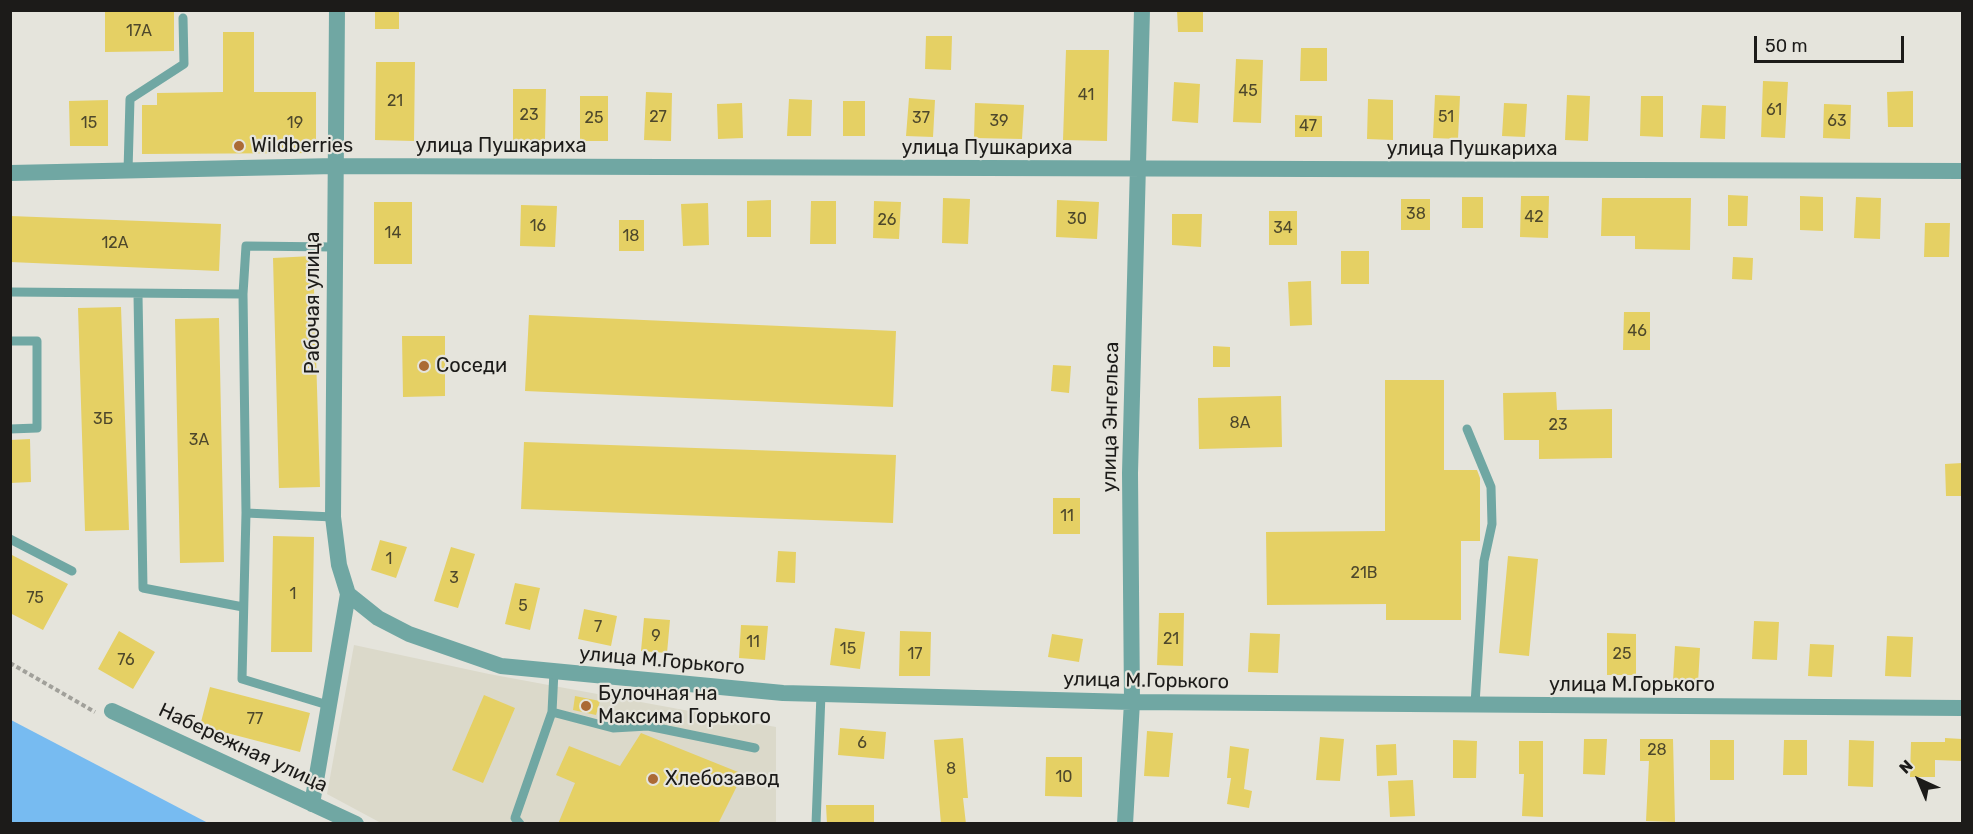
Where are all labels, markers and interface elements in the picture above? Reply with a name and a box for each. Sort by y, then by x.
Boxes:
house number: 17А [126,21,152,41]
scale bar [1757,24,1907,62]
text: 50 m [1765,35,1808,57]
house number: 45 [1238,81,1258,101]
house number: 41 [1078,85,1094,105]
house number: 21 [387,91,403,111]
house number: 61 [1766,100,1782,120]
house number: 23 [519,105,539,125]
house number: 27 [649,107,667,127]
house number: 51 [1438,107,1454,127]
house number: 25 [585,108,603,128]
house number: 37 [912,108,930,128]
house number: 39 [989,111,1009,131]
house number: 63 [1827,111,1847,131]
house number: 15 [81,113,97,133]
house number: 19 [287,113,303,133]
house number: 47 [1299,116,1317,136]
place label: Wildberries [251,134,353,158]
street label: улица Пушкариха [415,134,587,158]
street label: улица Пушкариха [901,136,1073,160]
street label: улица Пушкариха [1386,137,1558,161]
marker: Wildberries [232,139,246,153]
house number: 38 [1406,204,1426,224]
house number: 42 [1524,207,1544,227]
house number: 30 [1067,209,1087,229]
house number: 26 [877,210,897,230]
house number: 16 [530,216,546,236]
house number: 34 [1273,218,1293,238]
house number: 14 [385,223,401,243]
house number: 18 [622,226,640,246]
street label: Рабочая улица [301,232,325,374]
house number: 12А [102,233,128,253]
house number: 46 [1627,321,1647,341]
street label: улица Энгельса [1098,341,1124,493]
place label: Соседи [436,354,507,378]
marker: Соседи [417,359,431,373]
house number: 3Б [93,409,113,429]
house number: 8А [1230,413,1250,433]
house number: 23 [1548,415,1568,435]
house number: 3А [189,430,209,450]
house number: 11 [1060,506,1074,526]
house number: 1 [386,549,392,569]
house number: 21В [1351,563,1377,583]
house number: 3 [449,568,459,588]
house number: 1 [290,584,296,604]
house number: 75 [26,588,44,608]
house number: 5 [518,596,528,616]
house number: 7 [594,617,602,637]
house number: 9 [651,626,661,646]
house number: 21 [1163,629,1179,649]
house number: 11 [746,632,760,652]
house number: 15 [840,639,856,659]
street label: улица М.Горького [578,642,746,680]
house number: 17 [907,644,923,664]
house number: 25 [1613,644,1631,664]
house number: 76 [117,650,135,670]
street label: улица М.Горького [1063,668,1229,694]
street label: улица М.Горького [1549,673,1715,697]
place label: Булочная на Максима Горького [598,682,771,729]
street label: Набережная улица [155,698,331,798]
marker: Булочная на Максима Горького [579,699,593,713]
house number: 77 [247,709,263,729]
house number: 6 [857,733,867,753]
house number: 28 [1647,740,1667,760]
north arrow [1889,750,1949,810]
text: N [1895,756,1917,778]
house number: 8 [946,759,956,779]
place label: Хлебозавод [665,767,780,791]
house number: 10 [1055,767,1073,787]
marker: Хлебозавод [646,772,660,786]

